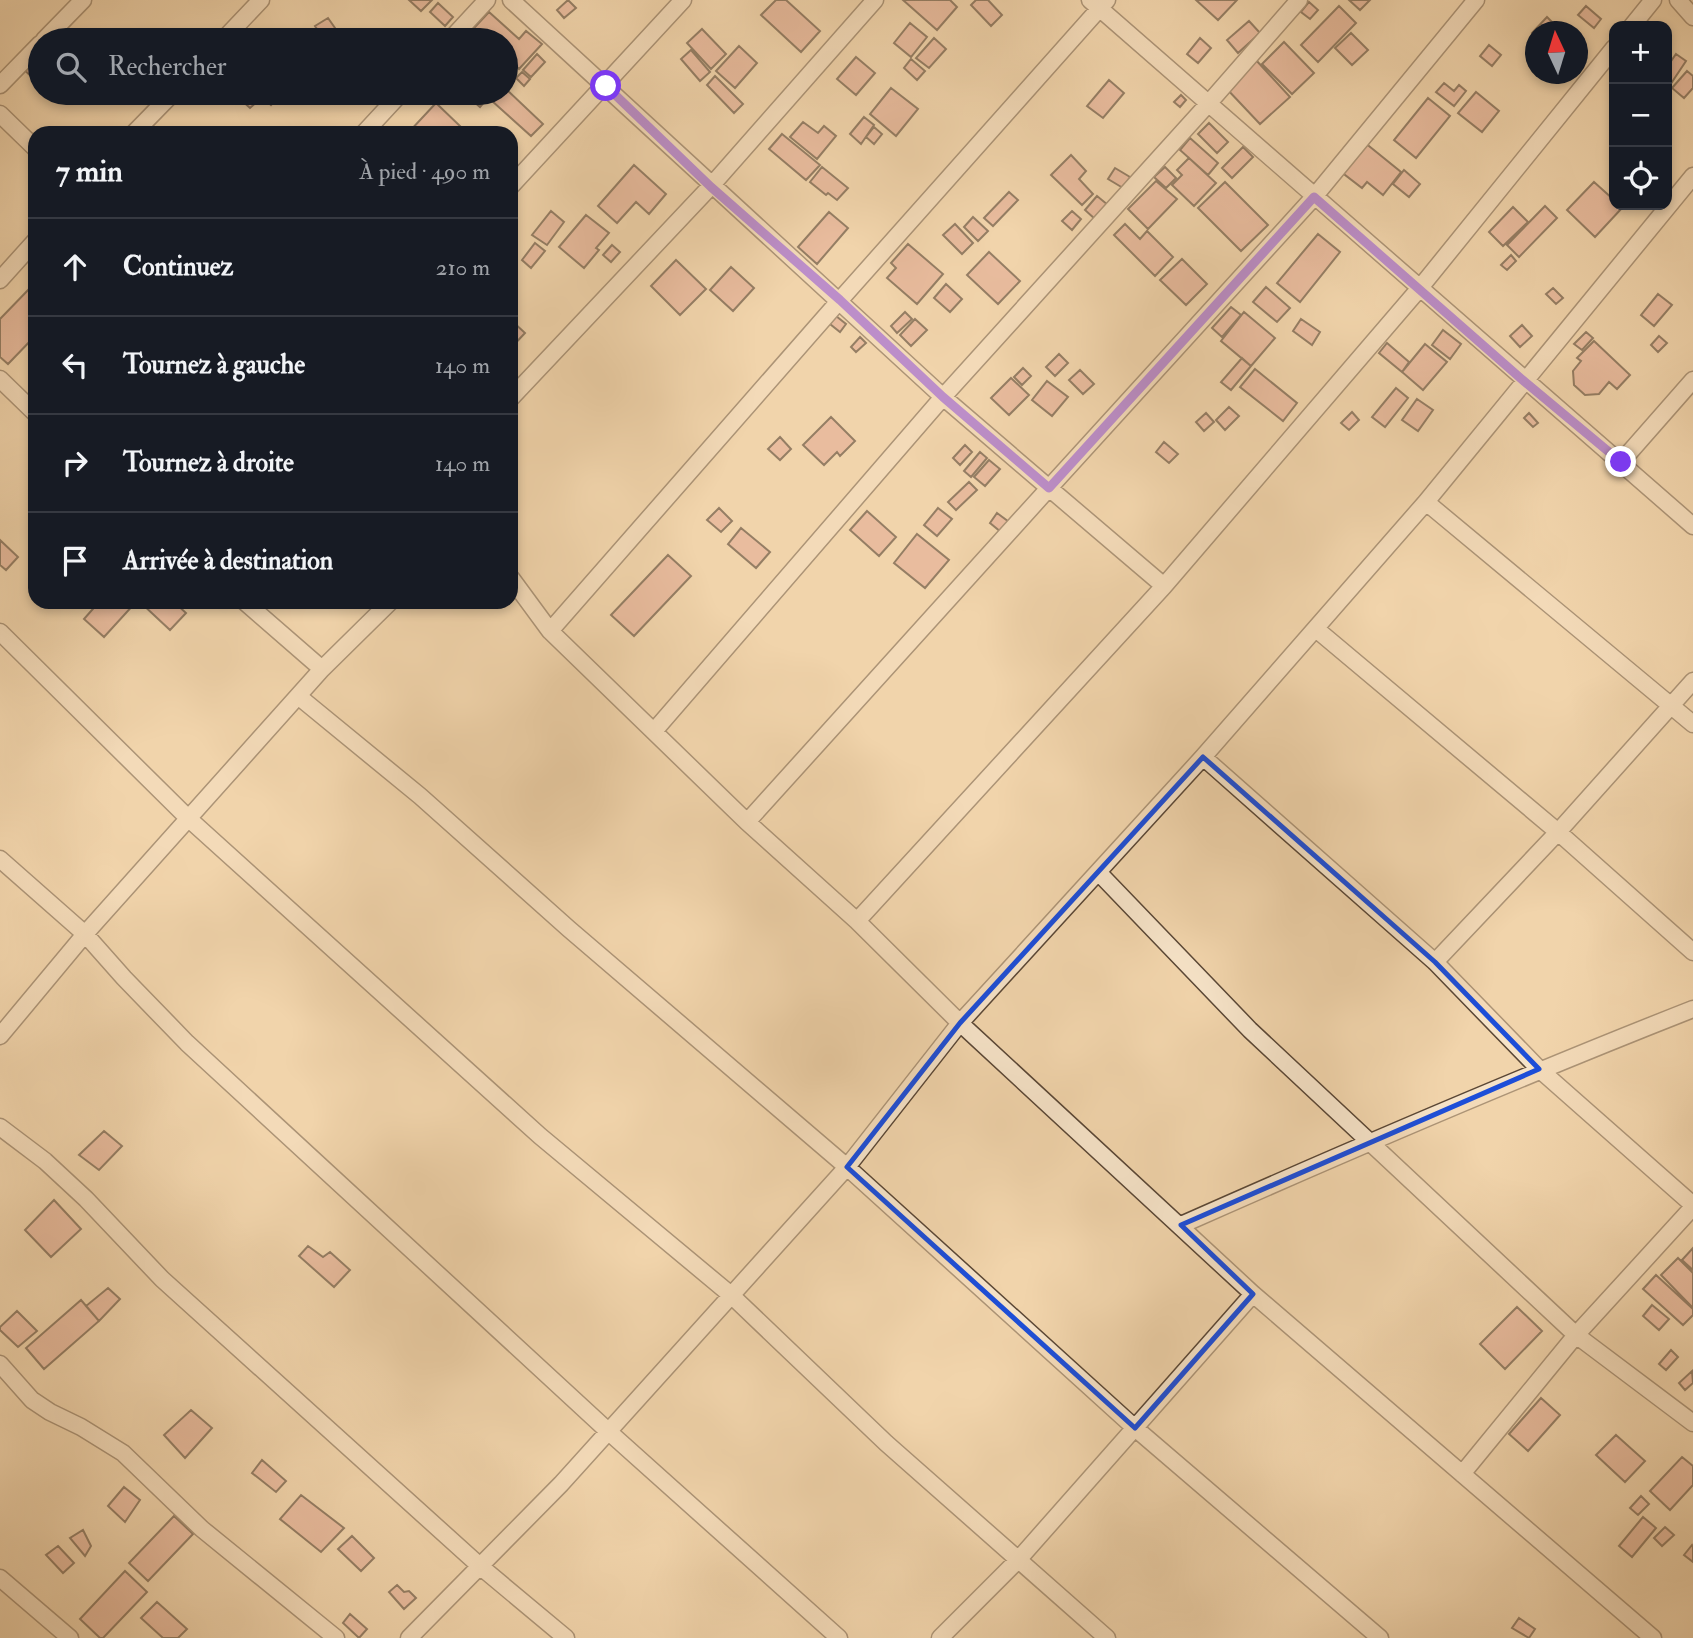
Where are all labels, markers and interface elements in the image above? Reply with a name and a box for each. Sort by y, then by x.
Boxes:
north arrow [1525,21,1588,84]
map controls [1609,21,1672,210]
button: + [1609,21,1672,84]
search box [28,28,518,105]
icon: search [52,48,90,86]
text: Rechercher [108,51,227,83]
route start [590,70,621,101]
button: − [1609,84,1672,147]
button: locate [1609,147,1672,210]
text: 7 min [56,153,123,190]
text: À pied · 490 m [359,157,490,186]
icon: ahead [56,248,94,286]
text: Continuez [123,251,233,283]
text: 210 m [436,253,490,282]
icon: left [56,346,94,384]
text: Tournez à gauche [123,349,305,381]
text: 140 m [435,351,490,380]
icon: right [56,444,94,482]
route end [1605,446,1636,477]
text: Tournez à droite [123,447,294,479]
text: 140 m [435,449,490,478]
icon: arrive [56,542,94,580]
text: Arrivée à destination [123,545,333,577]

